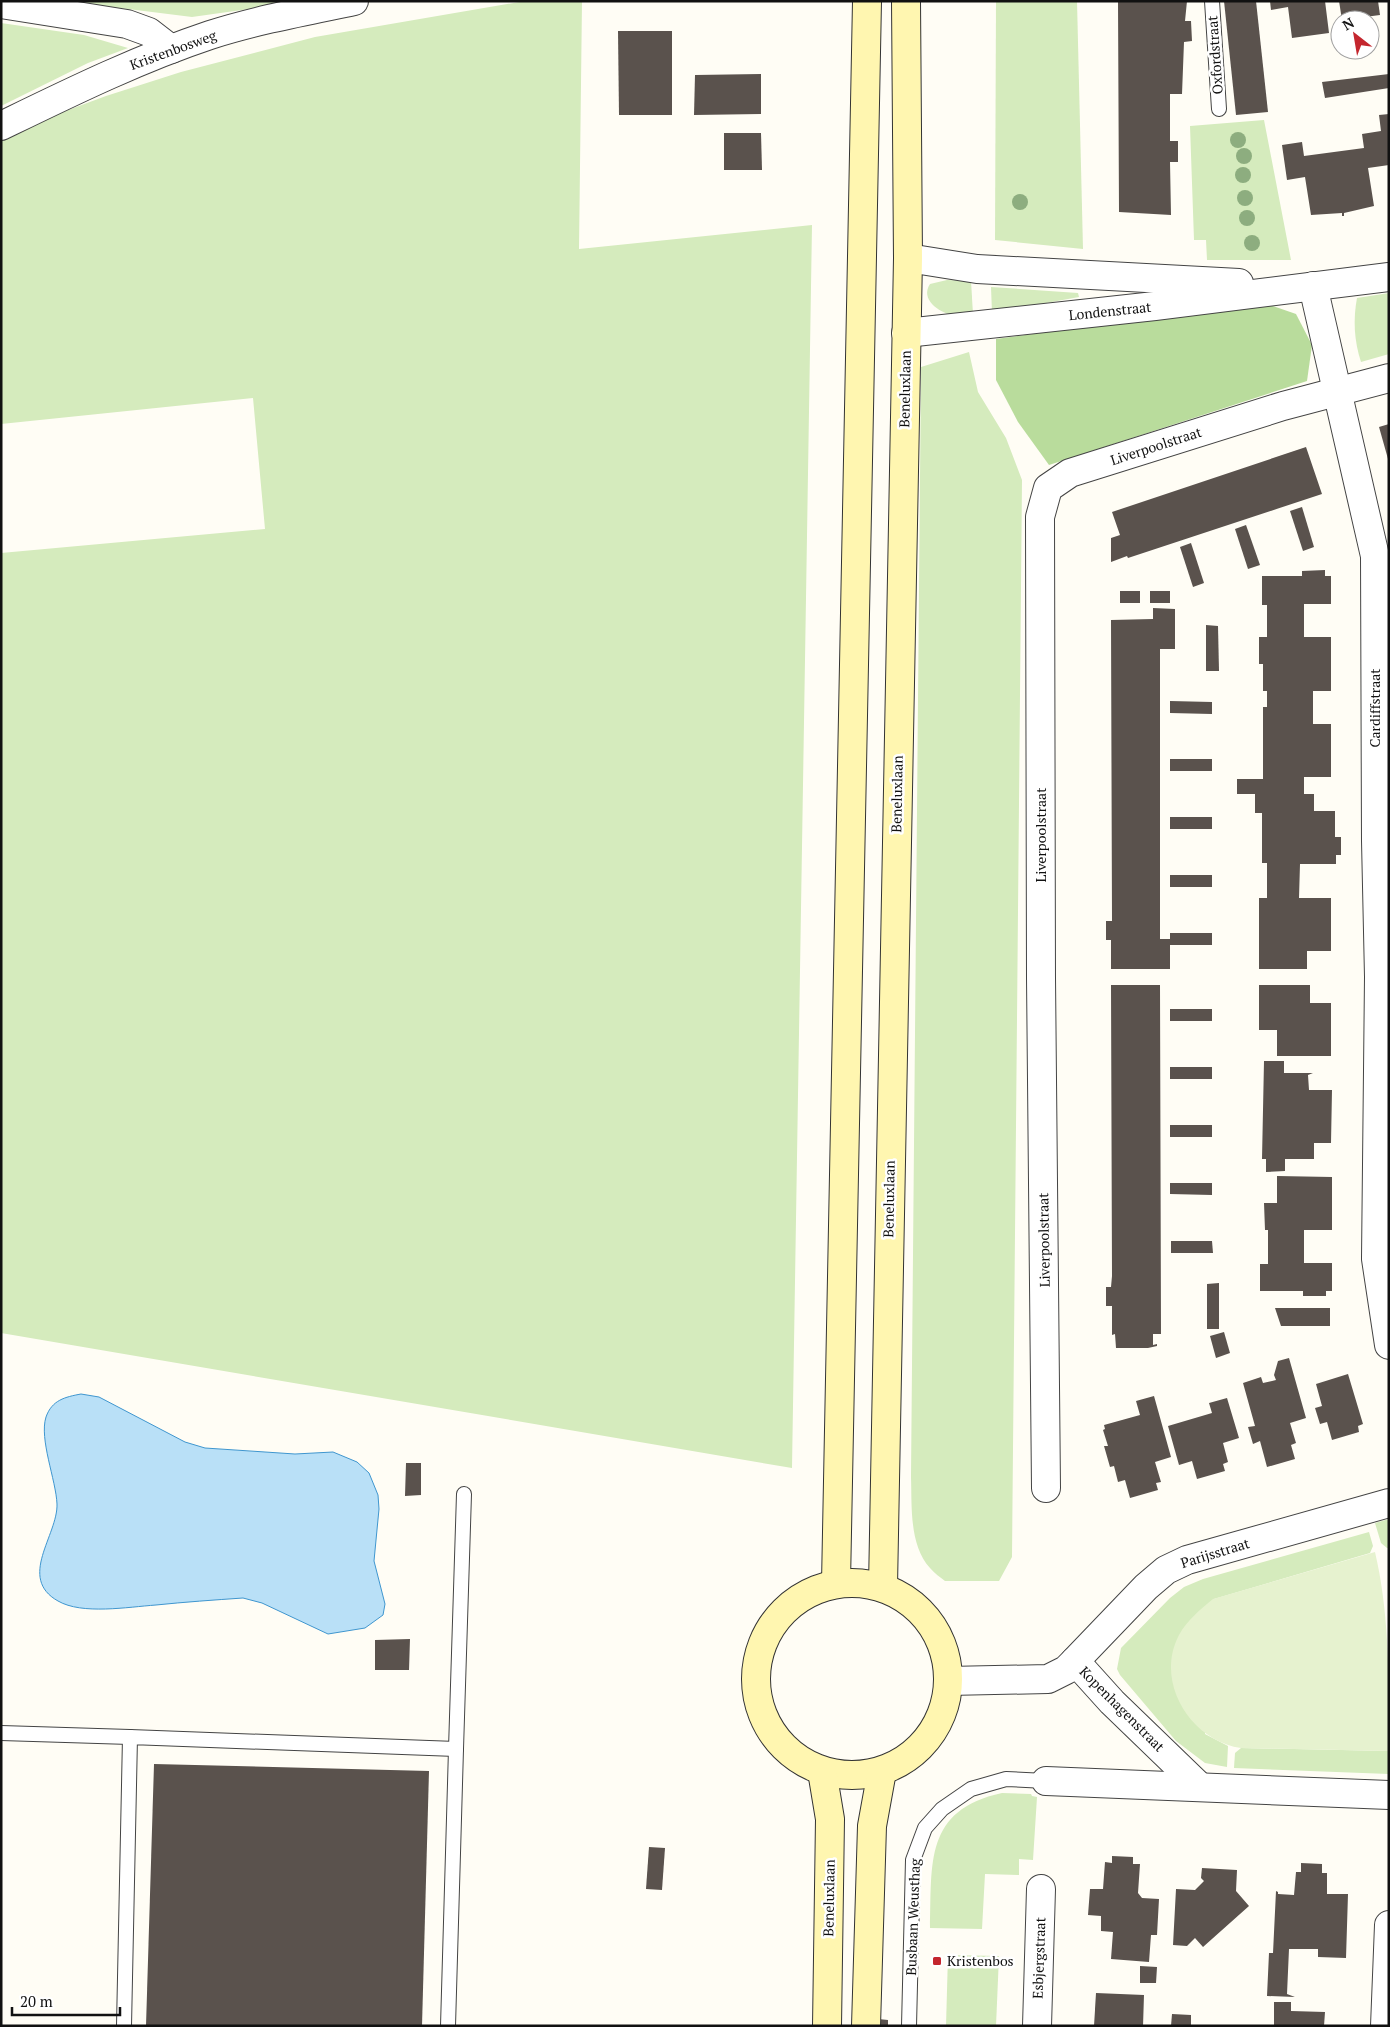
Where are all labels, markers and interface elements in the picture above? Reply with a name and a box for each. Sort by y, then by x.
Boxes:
north arrow [1330,10,1380,60]
text: N [1339,12,1358,34]
street label: Oxfordstraat [1202,14,1227,95]
street label: Kristenbosweg [127,25,219,74]
street label: Londenstraat [1068,297,1153,324]
street label: Beneluxlaan [894,350,915,428]
street label: Liverpoolstraat [1108,422,1205,469]
street label: Cardiffstraat [1365,668,1384,748]
street label: Beneluxlaan [886,755,907,833]
street label: Liverpoolstraat [1031,787,1050,882]
street label: Beneluxlaan [878,1160,899,1238]
street label: Liverpoolstraat [1033,1192,1054,1288]
street label: Parijsstraat [1178,1533,1252,1572]
street label: Kopenhagenstraat [1076,1662,1170,1756]
street label: Busbaan Weusthag [901,1857,924,1976]
street label: Beneluxlaan [818,1859,839,1937]
street label: Esbjergstraat [1028,1916,1049,1999]
place label: Kristenbos [947,1951,1014,1970]
marker: Kristenbos [931,1955,943,1967]
scale bar [12,1984,120,2016]
text: 20 m [20,1991,53,2011]

